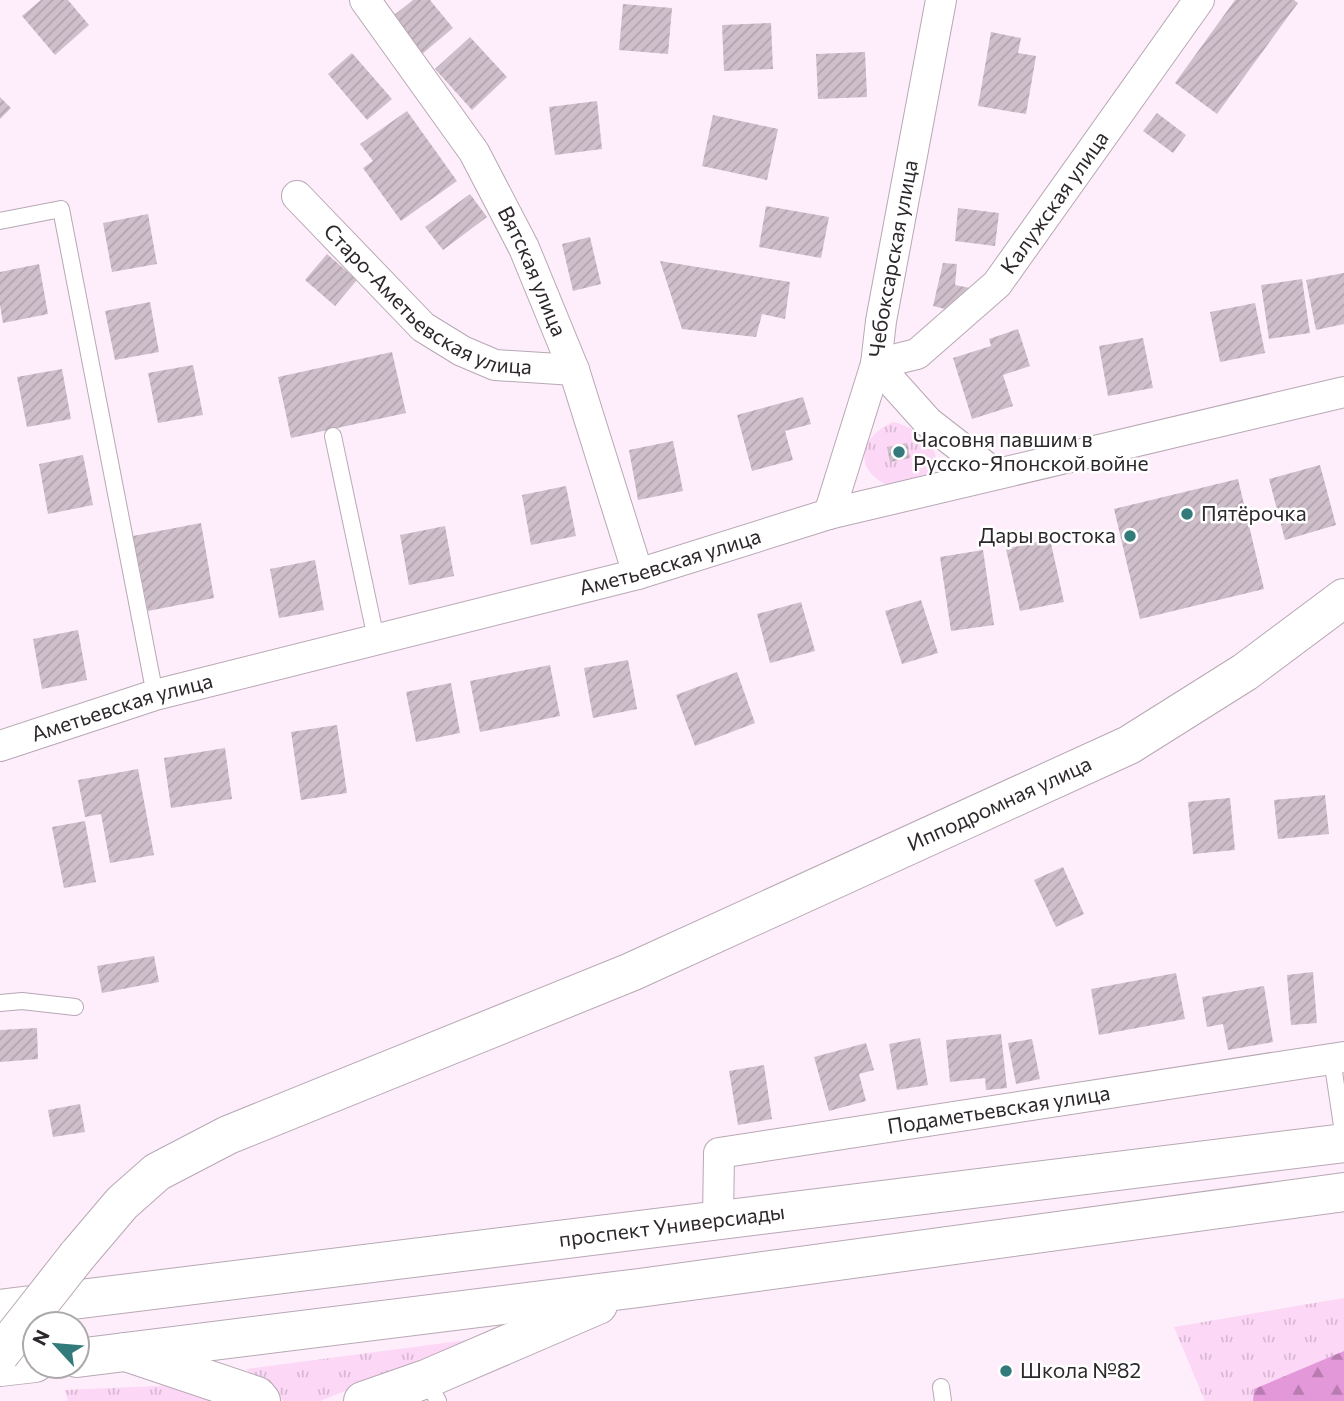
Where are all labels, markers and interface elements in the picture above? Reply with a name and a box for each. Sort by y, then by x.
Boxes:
street label: Калужская улица [994,126,1113,278]
street label: Чебоксарская улица [863,158,922,358]
street label: Вятская улица [493,202,573,340]
street label: Старо-Аметьевская улица [319,218,533,378]
place label: Часовня павшим в Русско-Японской войне [913,426,1149,475]
marker: Часовня павшим в Русско-Японской войне [891,444,907,460]
place label: Пятёрочка [1201,500,1307,525]
marker: Пятёрочка [1179,506,1195,522]
street label: Аметьевская улица [576,522,764,599]
place label: Дары востока [979,522,1116,547]
marker: Дары востока [1122,528,1138,544]
street label: Аметьевская улица [28,667,215,746]
street label: Ипподромная улица [903,750,1095,855]
street label: Подаметьевская улица [885,1079,1112,1138]
street label: проспект Универсиады [557,1198,786,1251]
north arrow [21,1310,91,1380]
text: N [27,1326,54,1349]
place label: Школа №82 [1020,1357,1141,1382]
marker: Школа №82 [998,1363,1014,1379]

